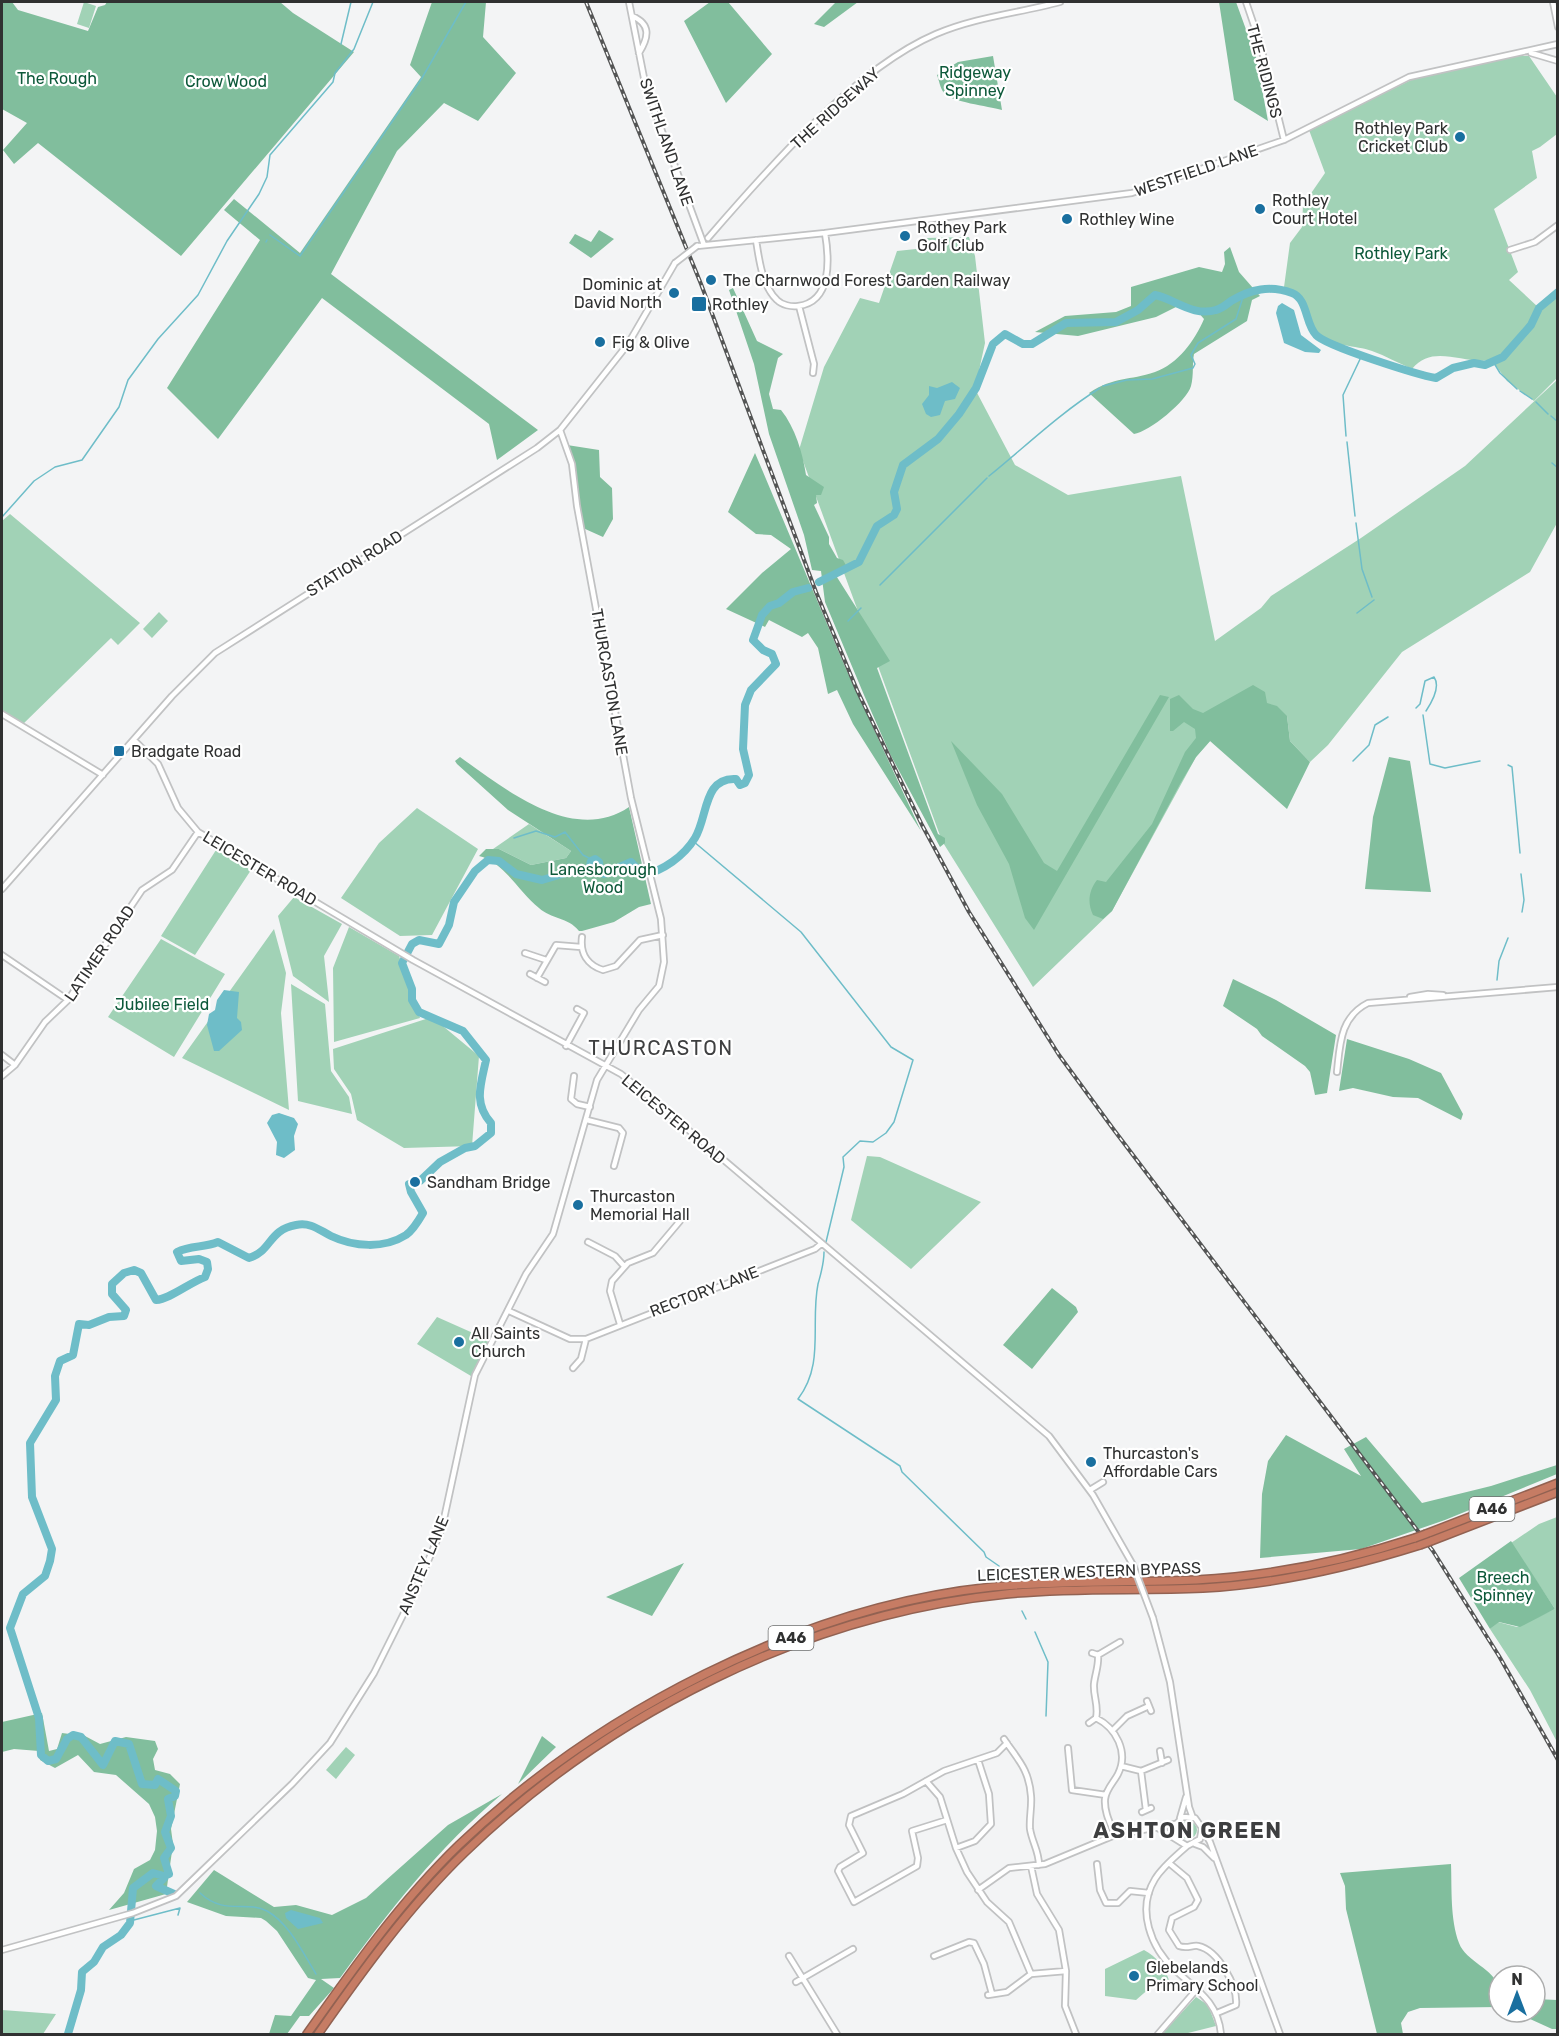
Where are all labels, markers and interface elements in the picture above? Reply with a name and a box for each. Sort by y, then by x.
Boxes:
street label: THE RIDINGS [1243,22,1286,120]
street label: THE RIDGEWAY [787,63,884,153]
park label: Ridgeway Spinney [939,63,1011,100]
park label: The Rough [17,69,97,88]
park label: Crow Wood [185,72,267,91]
street label: SWITHLAND LANE [636,76,697,209]
place label: Rothley Park Cricket Club [1354,119,1449,156]
marker: Rothley Park Cricket Club [1453,130,1467,144]
street label: WESTFIELD LANE [1132,140,1260,201]
place label: Rothley Court Hotel [1272,191,1357,228]
marker: Rothley Court Hotel [1253,202,1267,216]
place label: Rothley Wine [1079,210,1174,229]
marker: Rothley Wine [1060,212,1074,226]
place label: Rothey Park Golf Club [917,218,1007,255]
marker: Rothey Park Golf Club [898,229,912,243]
park label: Rothley Park [1354,244,1449,263]
place label: The Charnwood Forest Garden Railway [723,271,1010,290]
marker: The Charnwood Forest Garden Railway [704,273,718,287]
place label: Dominic at David North [574,275,662,312]
marker: Dominic at David North [667,286,681,300]
marker: Rothley [690,295,708,313]
place label: Rothley [712,295,769,314]
place label: Fig & Olive [612,333,690,352]
marker: Fig & Olive [593,335,607,349]
street label: STATION ROAD [303,526,406,601]
street label: THURCASTON LANE [587,607,632,757]
place label: Bradgate Road [131,742,241,761]
marker: Bradgate Road [112,744,126,758]
street label: LEICESTER ROAD [199,827,320,910]
park label: Lanesborough Wood [549,860,657,897]
street label: LATIMER ROAD [60,902,139,1005]
park label: Jubilee Field [115,995,209,1014]
district label: THURCASTON [588,1036,734,1060]
street label: LEICESTER ROAD [618,1071,729,1168]
place label: Sandham Bridge [427,1173,550,1192]
marker: Sandham Bridge [408,1175,422,1189]
place label: Thurcaston Memorial Hall [590,1187,690,1224]
marker: Thurcaston Memorial Hall [571,1198,585,1212]
street label: RECTORY LANE [647,1262,761,1321]
place label: All Saints Church [471,1324,540,1361]
marker: All Saints Church [452,1335,466,1349]
place label: Thurcaston's Affordable Cars [1103,1444,1218,1481]
marker: Thurcaston's Affordable Cars [1084,1455,1098,1469]
road number: A46 [1470,1497,1514,1521]
street label: ANSTEY LANE [394,1513,453,1617]
street label: LEICESTER WESTERN BYPASS [977,1558,1201,1585]
park label: Breech Spinney [1473,1568,1533,1605]
road number: A46 [768,1626,814,1650]
district label: ASHTON GREEN [1093,1817,1283,1844]
place label: Glebelands Primary School [1146,1958,1258,1995]
north arrow [1487,1964,1547,2024]
marker: Glebelands Primary School [1127,1969,1141,1983]
text: N [1511,1970,1523,1989]

